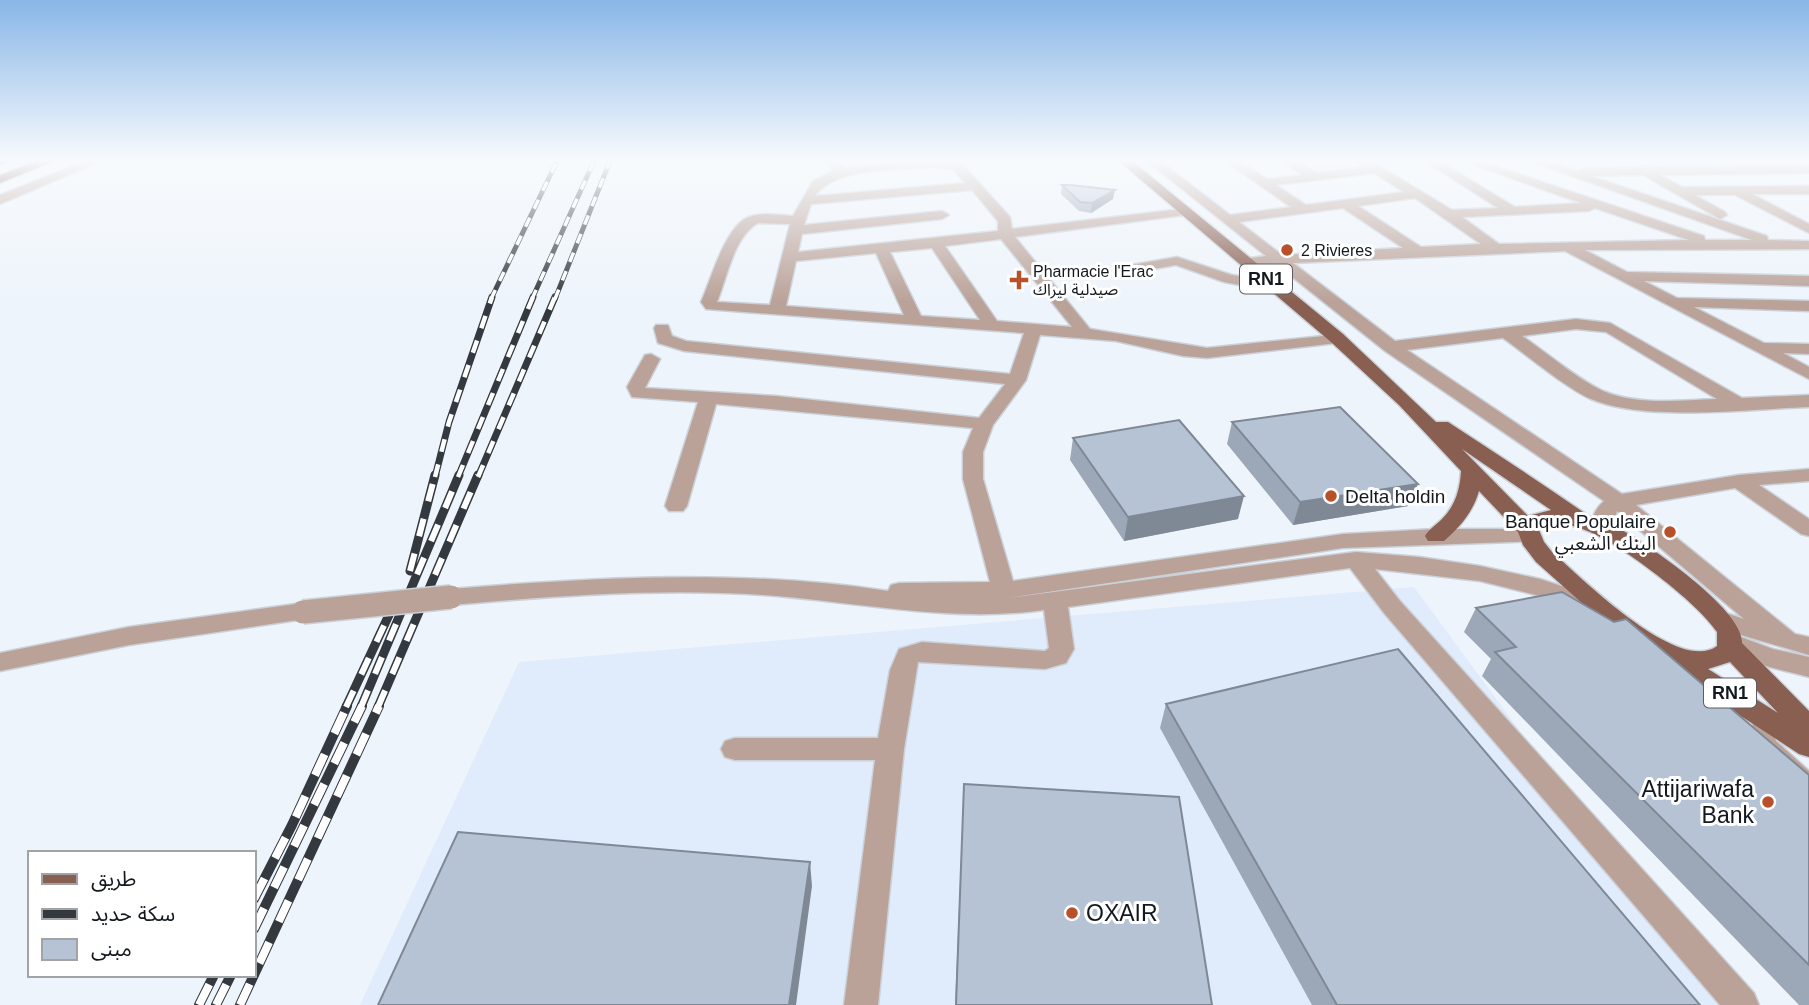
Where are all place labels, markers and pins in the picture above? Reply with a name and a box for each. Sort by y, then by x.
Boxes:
marker: 2 Rivieres [1279,242,1295,258]
place label: 2 Rivieres [1301,242,1372,259]
place label: Pharmacie l'Erac صيدلية ليراك [1033,263,1153,299]
marker: Pharmacie l'Erac صيدلية ليراك [1011,272,1027,288]
place label: Delta holdin [1345,486,1445,507]
marker: Delta holdin [1323,488,1339,504]
place label: Banque Populaire البنك الشعبي [1505,511,1656,558]
marker: Banque Populaire البنك الشعبي [1662,524,1678,540]
place label: Attijariwafa Bank [1642,776,1754,828]
marker: Attijariwafa Bank [1760,794,1776,810]
place label: OXAIR [1086,900,1158,926]
marker: OXAIR [1064,905,1080,921]

